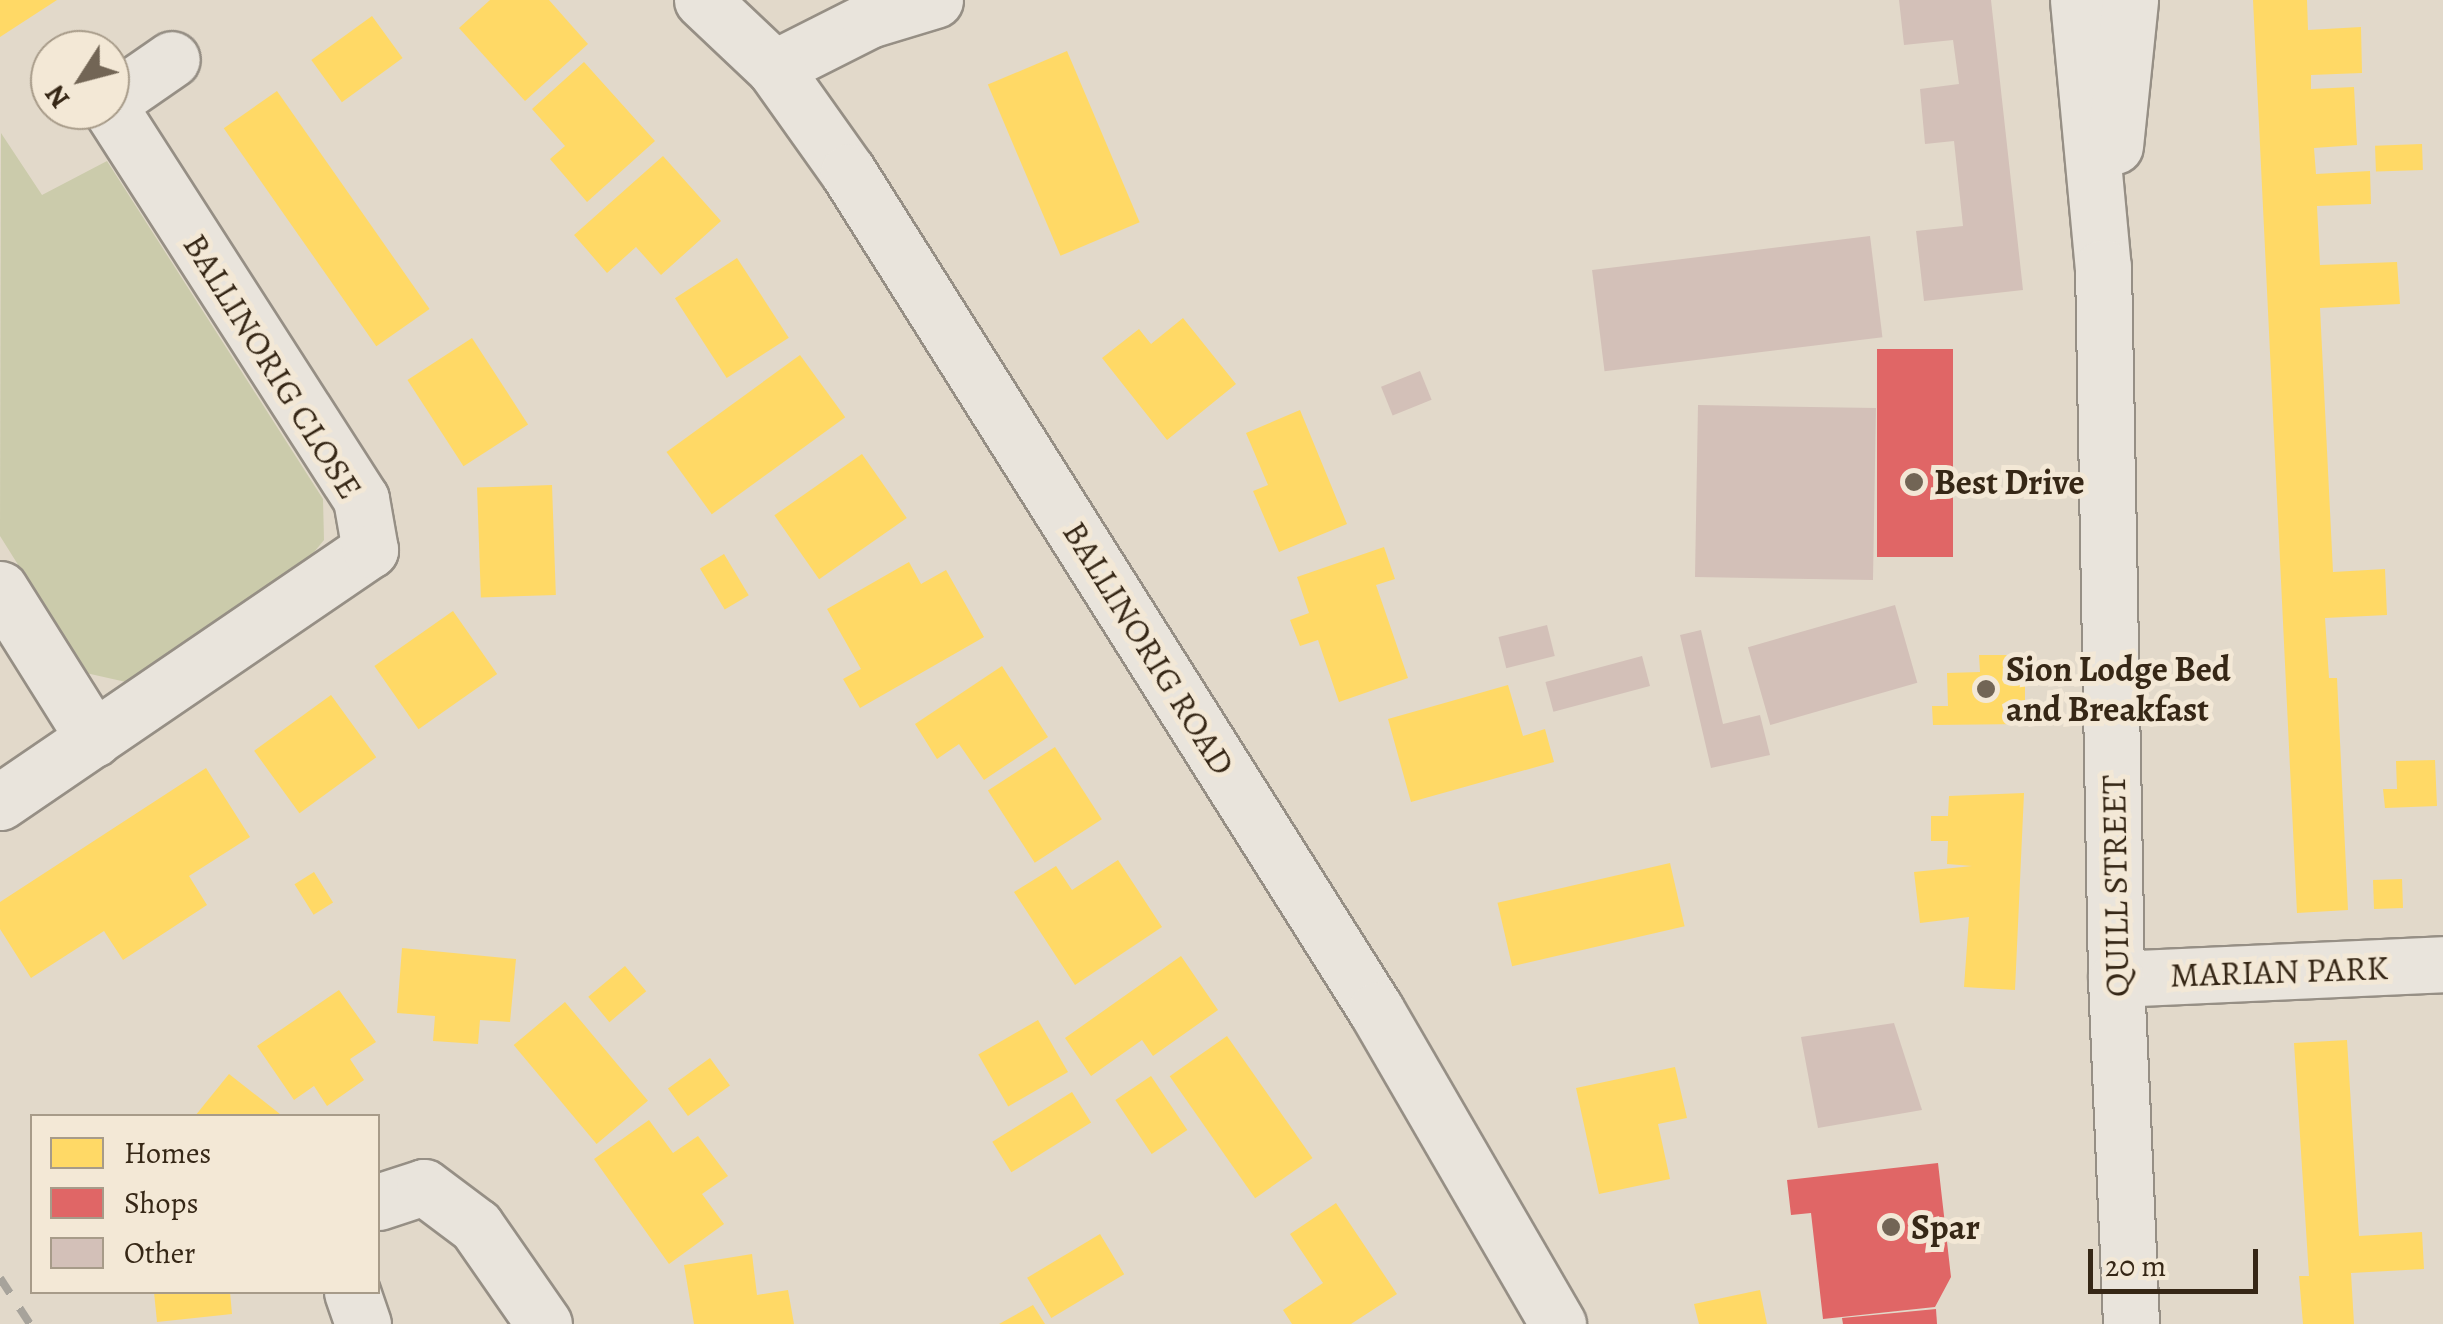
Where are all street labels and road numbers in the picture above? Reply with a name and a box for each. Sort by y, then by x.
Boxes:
street label: BALLINORIG CLOSE [174,226,372,506]
street label: BALLINORIG ROAD [1054,513,1244,783]
street label: QUILL STREET [2092,775,2138,997]
street label: MARIAN PARK [2169,946,2389,996]

